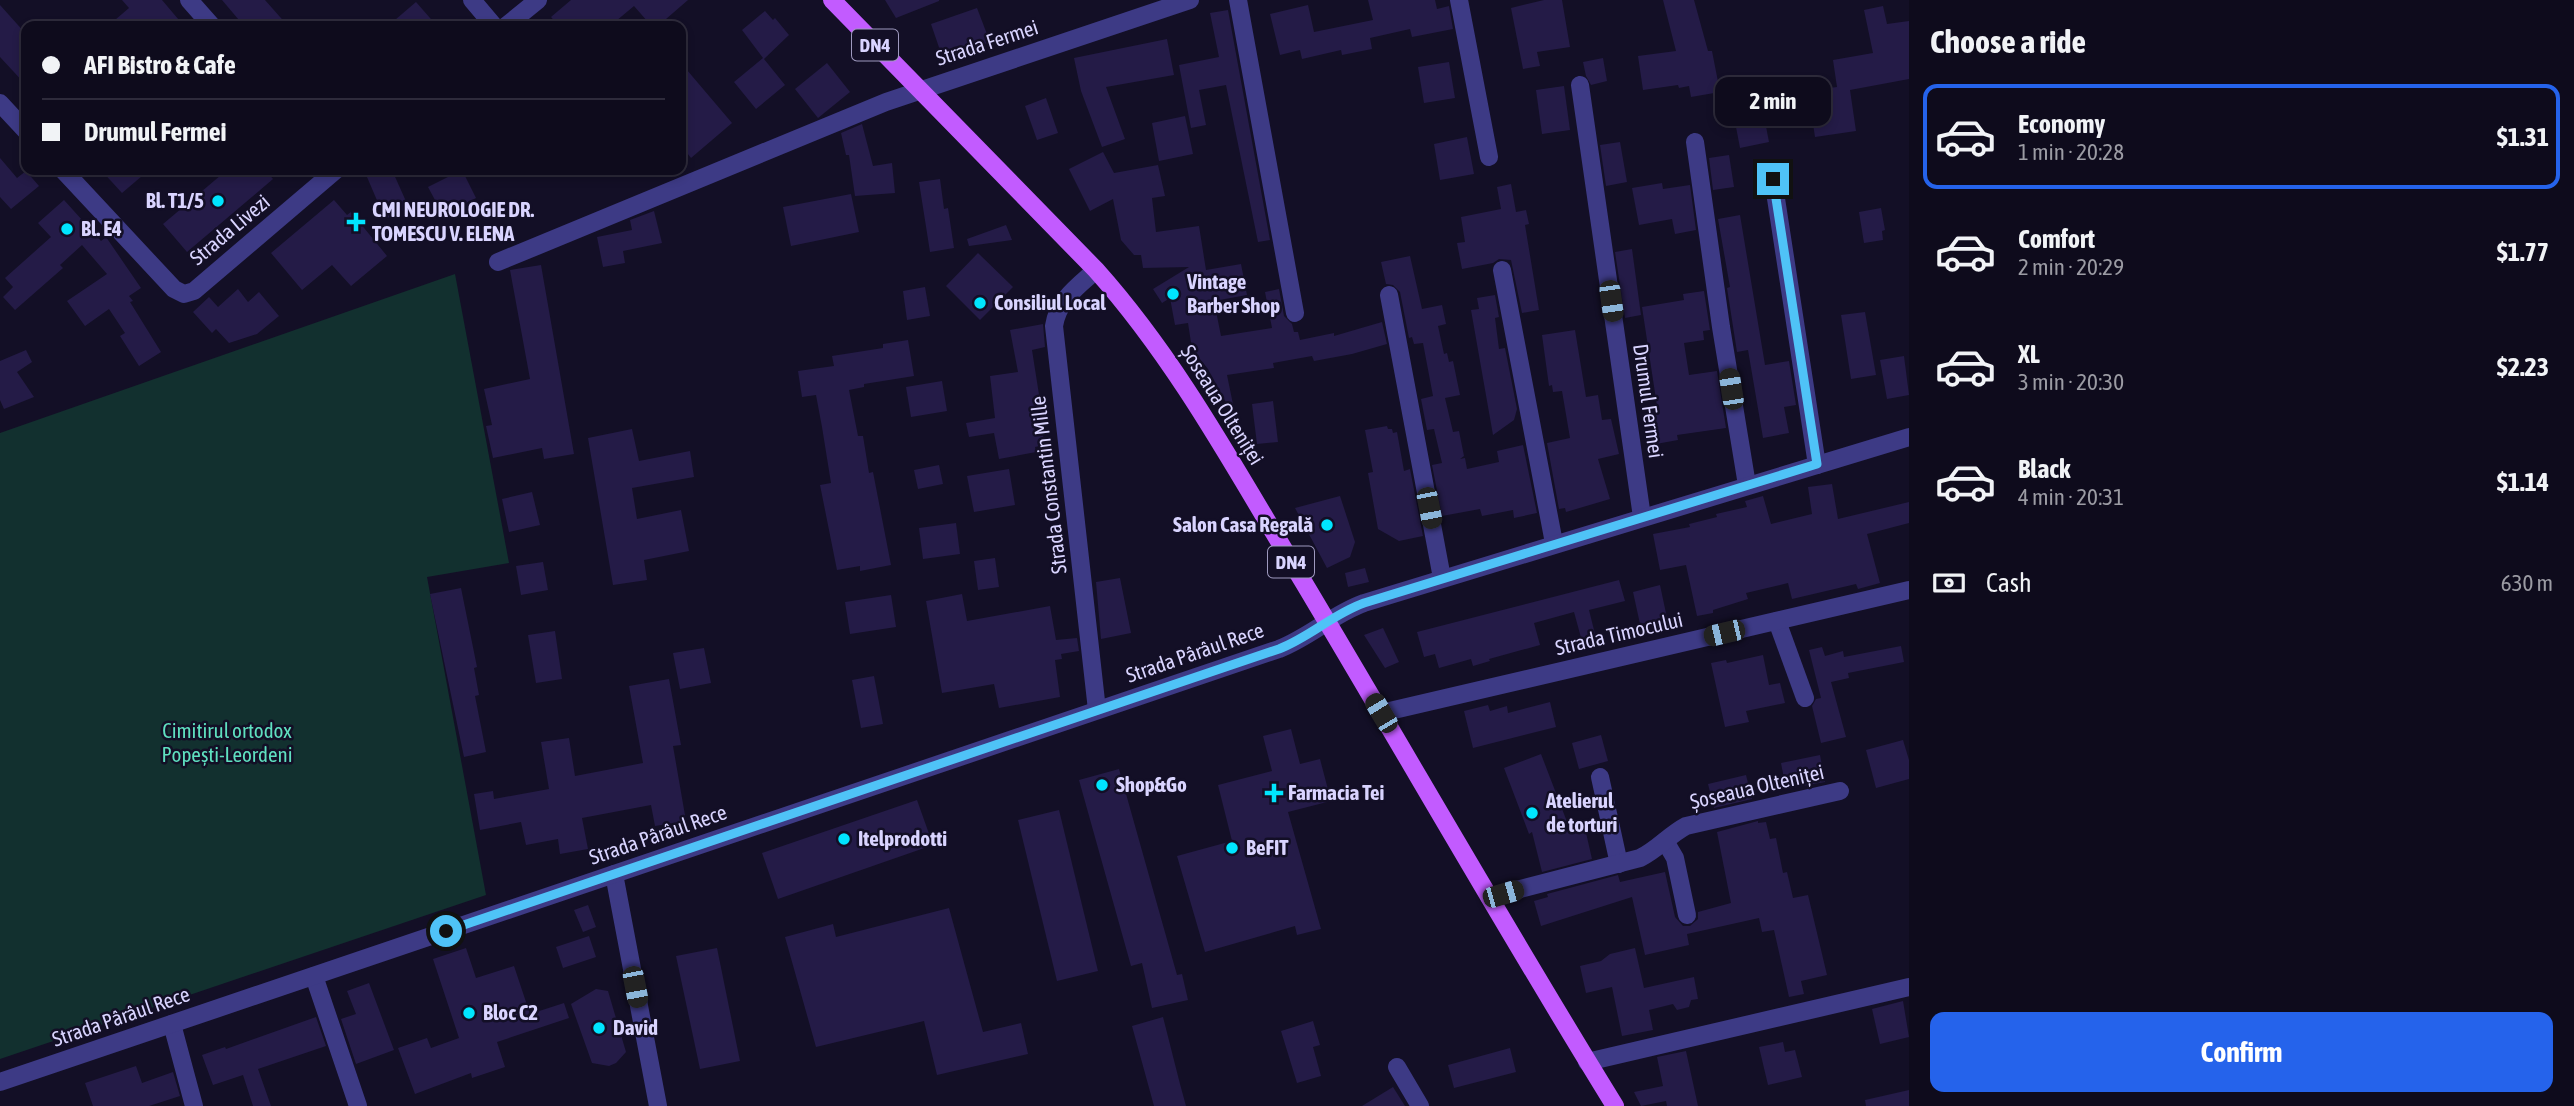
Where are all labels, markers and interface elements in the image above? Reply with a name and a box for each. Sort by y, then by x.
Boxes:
street label: Strada Fermei [932,14,1041,70]
text: Choose a ride [1930,23,2086,60]
road number: DN4 [852,30,898,60]
text: AFI Bistro & Cafe [84,50,236,80]
callout: 2 min [1715,78,1831,127]
text: 2 min [1750,88,1796,114]
icon: car [1934,105,1997,168]
text: Economy [2018,109,2105,139]
text: Drumul Fermei [84,117,226,147]
text: $1.31 [2497,122,2549,152]
text: 1 min · 20:28 [2018,139,2124,165]
route end [1757,163,1789,195]
place label: Bl. T1/5 [146,188,204,212]
street label: Strada Livezi [185,189,274,269]
marker: Bl. T1/5 [210,193,226,209]
place label: CMI NEUROLOGIE DR. TOMESCU V. ELENA [372,197,535,245]
marker: CMI NEUROLOGIE DR. TOMESCU V. ELENA [346,212,366,232]
place label: Bl. E4 [81,216,122,240]
icon: car [1934,220,1997,283]
marker: Bl. E4 [59,221,75,237]
text: Comfort [2018,224,2095,254]
text: $1.77 [2497,237,2549,267]
text: 2 min · 20:29 [2018,254,2124,280]
place label: Vintage Barber Shop [1186,269,1280,317]
car [1598,279,1625,323]
marker: Vintage Barber Shop [1165,286,1181,302]
place label: Consiliul Local [994,290,1106,314]
marker: Consiliul Local [972,295,988,311]
icon: car [1934,335,1997,398]
text: XL [2018,339,2040,369]
street label: Șoseaua Olteniței [1176,340,1269,469]
street label: Drumul Fermei [1629,342,1669,460]
text: $2.23 [2497,352,2549,382]
car [1718,367,1745,411]
text: 3 min · 20:30 [2018,369,2124,395]
street label: Strada Constantin Mille [1025,395,1071,576]
icon: car [1934,450,1997,513]
text: Black [2018,454,2070,484]
text: $1.14 [2497,467,2549,497]
text: 4 min · 20:31 [2018,484,2124,510]
car [1415,485,1444,531]
place label: Salon Casa Regală [1173,512,1313,536]
marker: Salon Casa Regală [1319,517,1335,533]
road number: DN4 [1268,547,1314,578]
icon: cash [1930,564,1968,602]
text: Cash [1986,568,2032,598]
text: 630 m [2501,570,2553,596]
street label: Strada Timocului [1553,607,1685,659]
street label: Strada Pârâul Rece [1123,617,1267,687]
car [1702,618,1747,648]
car [1362,690,1401,736]
park label: Cimitirul ortodox Popești-Leordeni [161,718,293,766]
street label: Șoseaua Olteniței [1688,759,1826,813]
place label: Shop&Go [1116,772,1187,796]
marker: Shop&Go [1094,777,1110,793]
place label: Farmacia Tei [1288,780,1384,804]
marker: Farmacia Tei [1266,785,1282,801]
place label: Atelierul de torturi [1545,788,1617,836]
street label: Strada Pârâul Rece [586,799,730,869]
marker: Atelierul de torturi [1524,805,1540,821]
place label: Itelprodotti [858,826,947,850]
marker: Itelprodotti [836,831,852,847]
place label: BeFIT [1246,835,1289,859]
marker: BeFIT [1224,840,1240,856]
car [1480,878,1527,910]
route start [430,915,462,947]
car [621,964,650,1010]
street label: Strada Pârâul Rece [49,981,193,1051]
place label: Bloc C2 [483,1000,538,1024]
marker: Bloc C2 [461,1005,477,1021]
button: Confirm [1930,1012,2553,1092]
place label: David [613,1015,658,1039]
marker: David [591,1020,607,1036]

